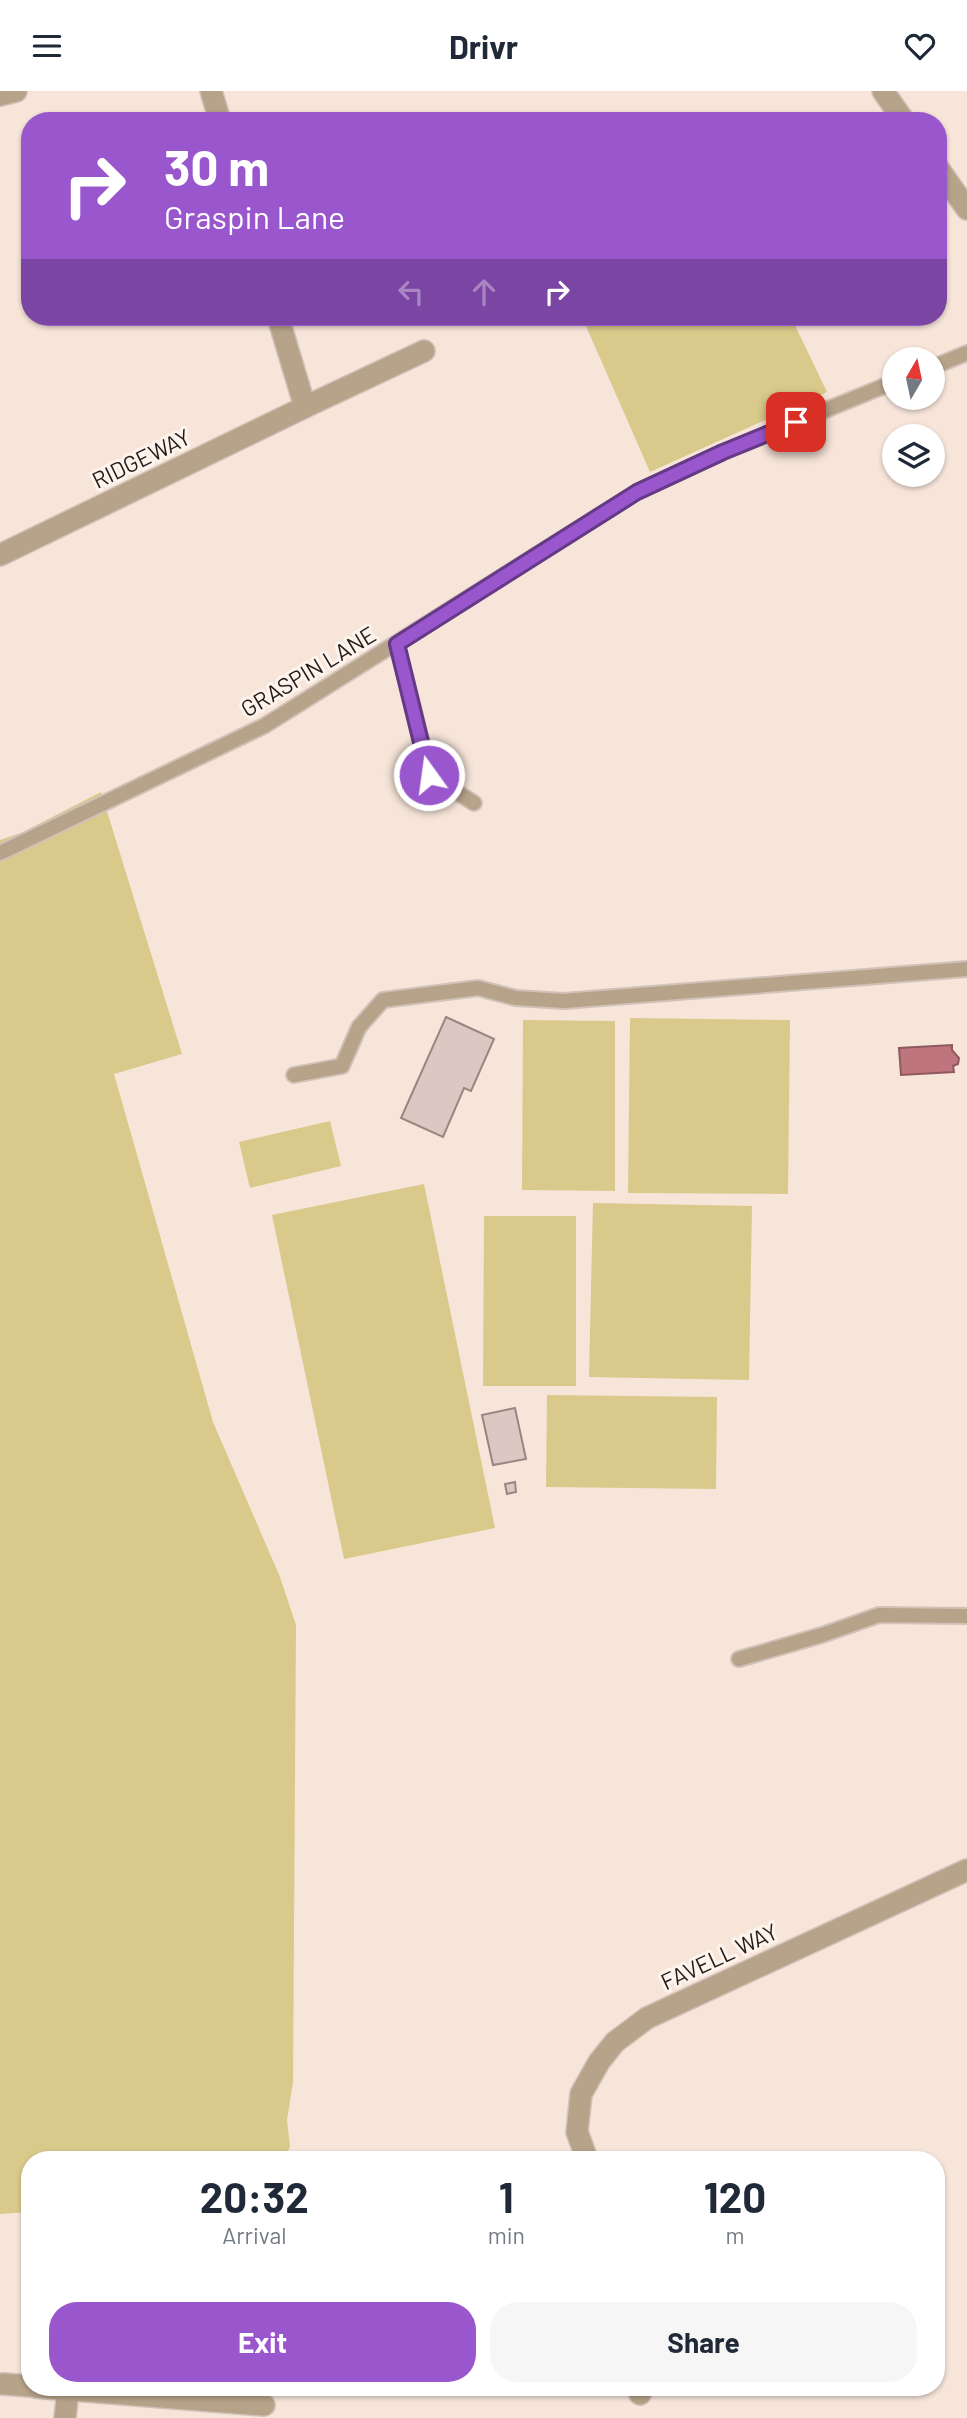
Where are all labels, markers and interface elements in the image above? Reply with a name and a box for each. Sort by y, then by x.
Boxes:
icon: menu [28,27,66,65]
text: Drivr [449,27,518,65]
icon: heart [901,27,939,65]
text: 30 m [164,137,269,196]
icon: right [49,140,140,231]
text: Graspin Lane [164,197,345,235]
icon: left [392,273,430,311]
icon: ahead [465,273,503,311]
icon: right [538,273,576,311]
north arrow [882,347,945,409]
map controls [882,347,945,487]
pin [766,392,826,452]
icon: arrive [777,403,815,441]
street label: RIDGEWAY [87,422,195,494]
button: layers [882,424,945,487]
street label: GRASPIN LANE [235,620,381,722]
position arrow [392,738,466,812]
street label: FAVELL WAY [656,1917,782,1995]
text: 20:32 [200,2171,309,2221]
text: 1 [499,2171,514,2221]
text: 120 [704,2171,766,2221]
text: Arrival [222,2221,286,2249]
text: min [488,2221,525,2249]
text: m [725,2221,744,2249]
button: Exit [49,2302,476,2382]
button: Share [490,2302,917,2382]

